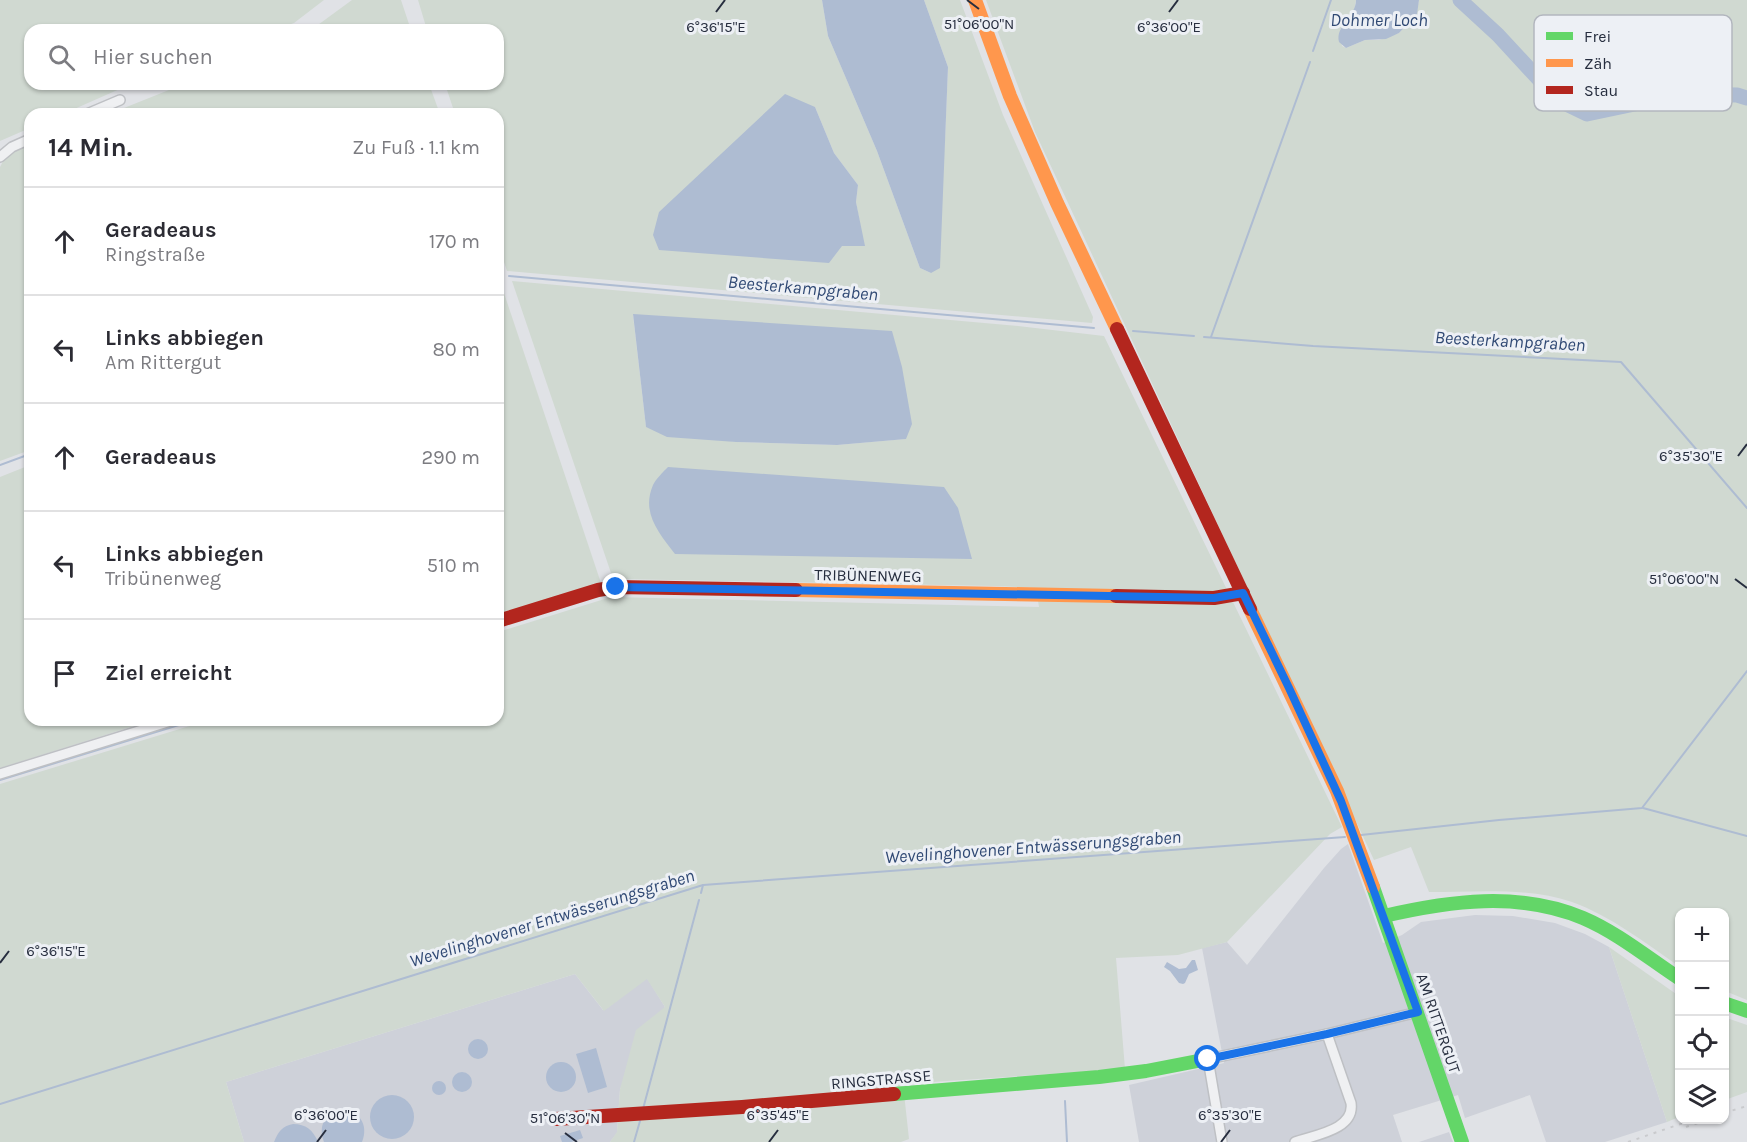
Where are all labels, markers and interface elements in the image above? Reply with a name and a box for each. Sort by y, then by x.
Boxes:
water label: Dohmer Loch [1330,9,1428,31]
text: 51°06'00"N [944,15,1014,33]
legend [1534,15,1732,111]
text: 6°36'15"E [686,18,746,36]
text: 6°36'00"E [1137,18,1201,36]
search box [24,24,504,90]
text: Frei [1584,27,1611,46]
icon: search [45,41,78,74]
text: Hier suchen [93,44,213,70]
text: Zäh [1584,54,1612,73]
text: Stau [1584,81,1618,100]
text: 14 Min. [48,132,132,163]
text: Zu Fuß · 1.1 km [352,136,480,159]
text: Geradeaus [105,217,217,243]
icon: ahead [48,225,81,258]
text: 170 m [429,230,480,253]
text: Ringstraße [105,243,205,266]
water label: Beesterkampgraben [727,270,879,306]
text: Links abbiegen [105,325,264,351]
water label: Beesterkampgraben [1434,326,1586,356]
icon: left [48,333,81,366]
text: 80 m [432,338,480,361]
text: Am Rittergut [105,351,221,374]
icon: ahead [48,441,81,474]
text: Geradeaus [105,444,217,470]
text: 290 m [421,446,480,469]
text: 6°35'30"E [1659,447,1723,465]
text: Links abbiegen [105,541,264,567]
icon: left [48,549,81,582]
text: 510 m [427,554,480,577]
street label: TRIBÜNENWEG [814,565,922,586]
text: Tribünenweg [105,567,221,590]
text: 51°06'00"N [1649,570,1719,588]
route end [602,573,628,599]
icon: arrive [48,657,81,690]
text: Ziel erreicht [105,660,232,686]
water label: Wevelinghovener Entwässerungsgraben [884,826,1182,868]
water label: Wevelinghovener Entwässerungsgraben [407,864,697,972]
map controls [1675,908,1729,1124]
button: + [1675,908,1729,962]
text: 6°36'15"E [26,942,86,960]
button: − [1675,962,1729,1016]
street label: AM RITTERGUT [1413,971,1465,1076]
button: locate [1675,1016,1729,1070]
route start [1194,1045,1220,1071]
street label: RINGSTRASSE [830,1066,932,1093]
button: layers [1675,1070,1729,1124]
text: 6°36'00"E [294,1106,358,1124]
text: 6°35'45"E [747,1106,809,1124]
text: 6°35'30"E [1198,1106,1262,1124]
text: 51°06'30"N [530,1109,600,1127]

